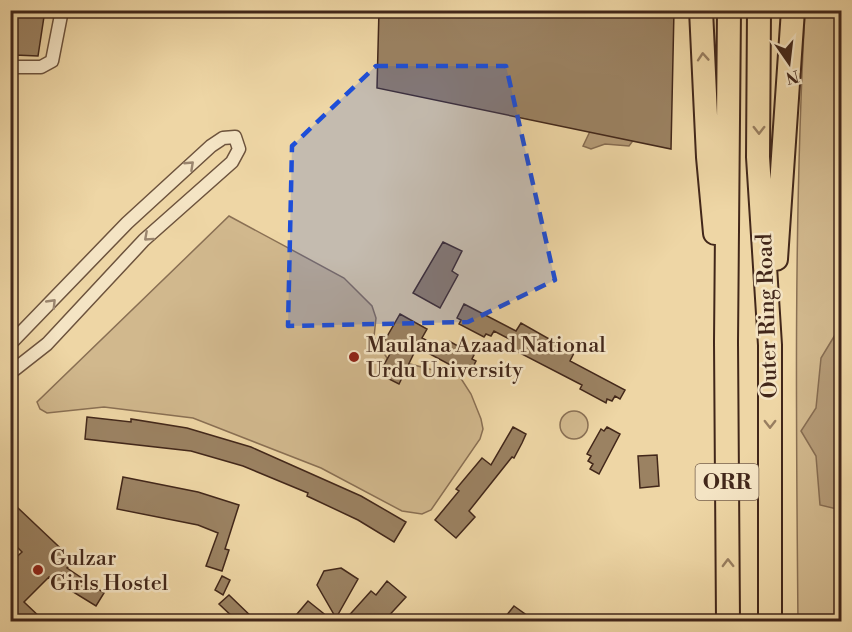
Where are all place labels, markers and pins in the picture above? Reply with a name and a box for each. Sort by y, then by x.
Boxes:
place label: Maulana Azaad National Urdu University [366,332,606,384]
marker: Maulana Azaad National Urdu University [347,350,361,364]
place label: Gulzar Girls Hostel [50,545,169,597]
marker: Gulzar Girls Hostel [31,563,45,577]

